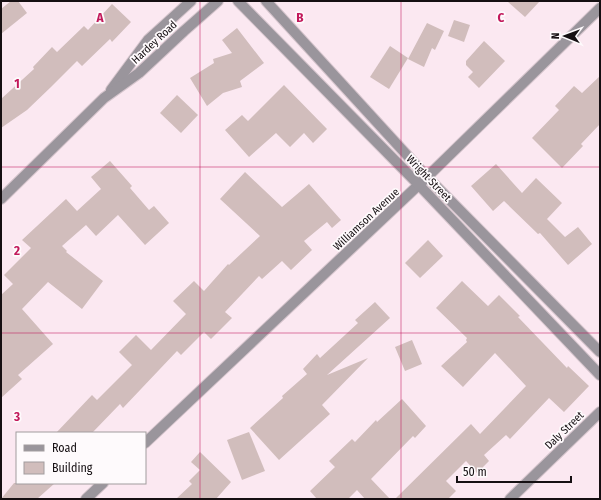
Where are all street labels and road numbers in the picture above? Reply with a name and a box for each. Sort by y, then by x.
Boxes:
street label: Hardey Road [129,18,180,67]
street label: Wright Street [403,153,454,204]
street label: Williamson Avenue [331,186,402,253]
street label: Daly Street [542,408,587,452]

